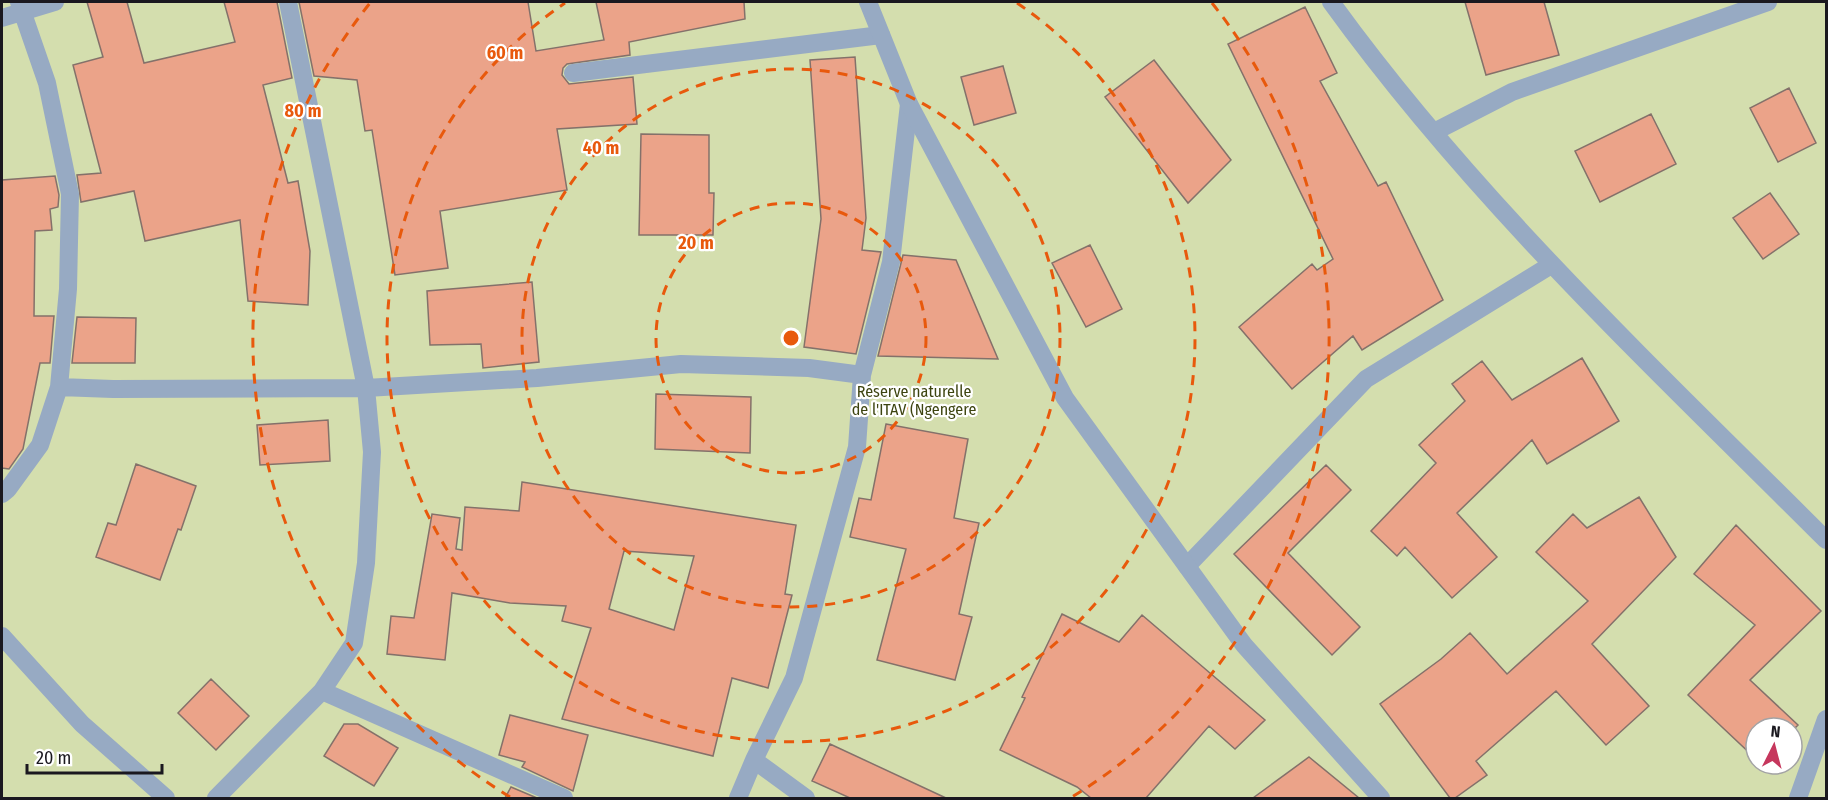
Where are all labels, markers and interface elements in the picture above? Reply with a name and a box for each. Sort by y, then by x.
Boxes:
text: 60 m [487,42,523,64]
text: 80 m [285,100,321,122]
text: 40 m [583,137,619,159]
text: 20 m [677,232,714,254]
centre of rings [781,328,801,348]
park label: Réserve naturelle de l'ITAV (Ngengere [852,382,976,419]
north arrow [1744,716,1804,776]
text: N [1770,722,1781,742]
scale bar [27,737,162,775]
text: 20 m [36,747,71,769]

